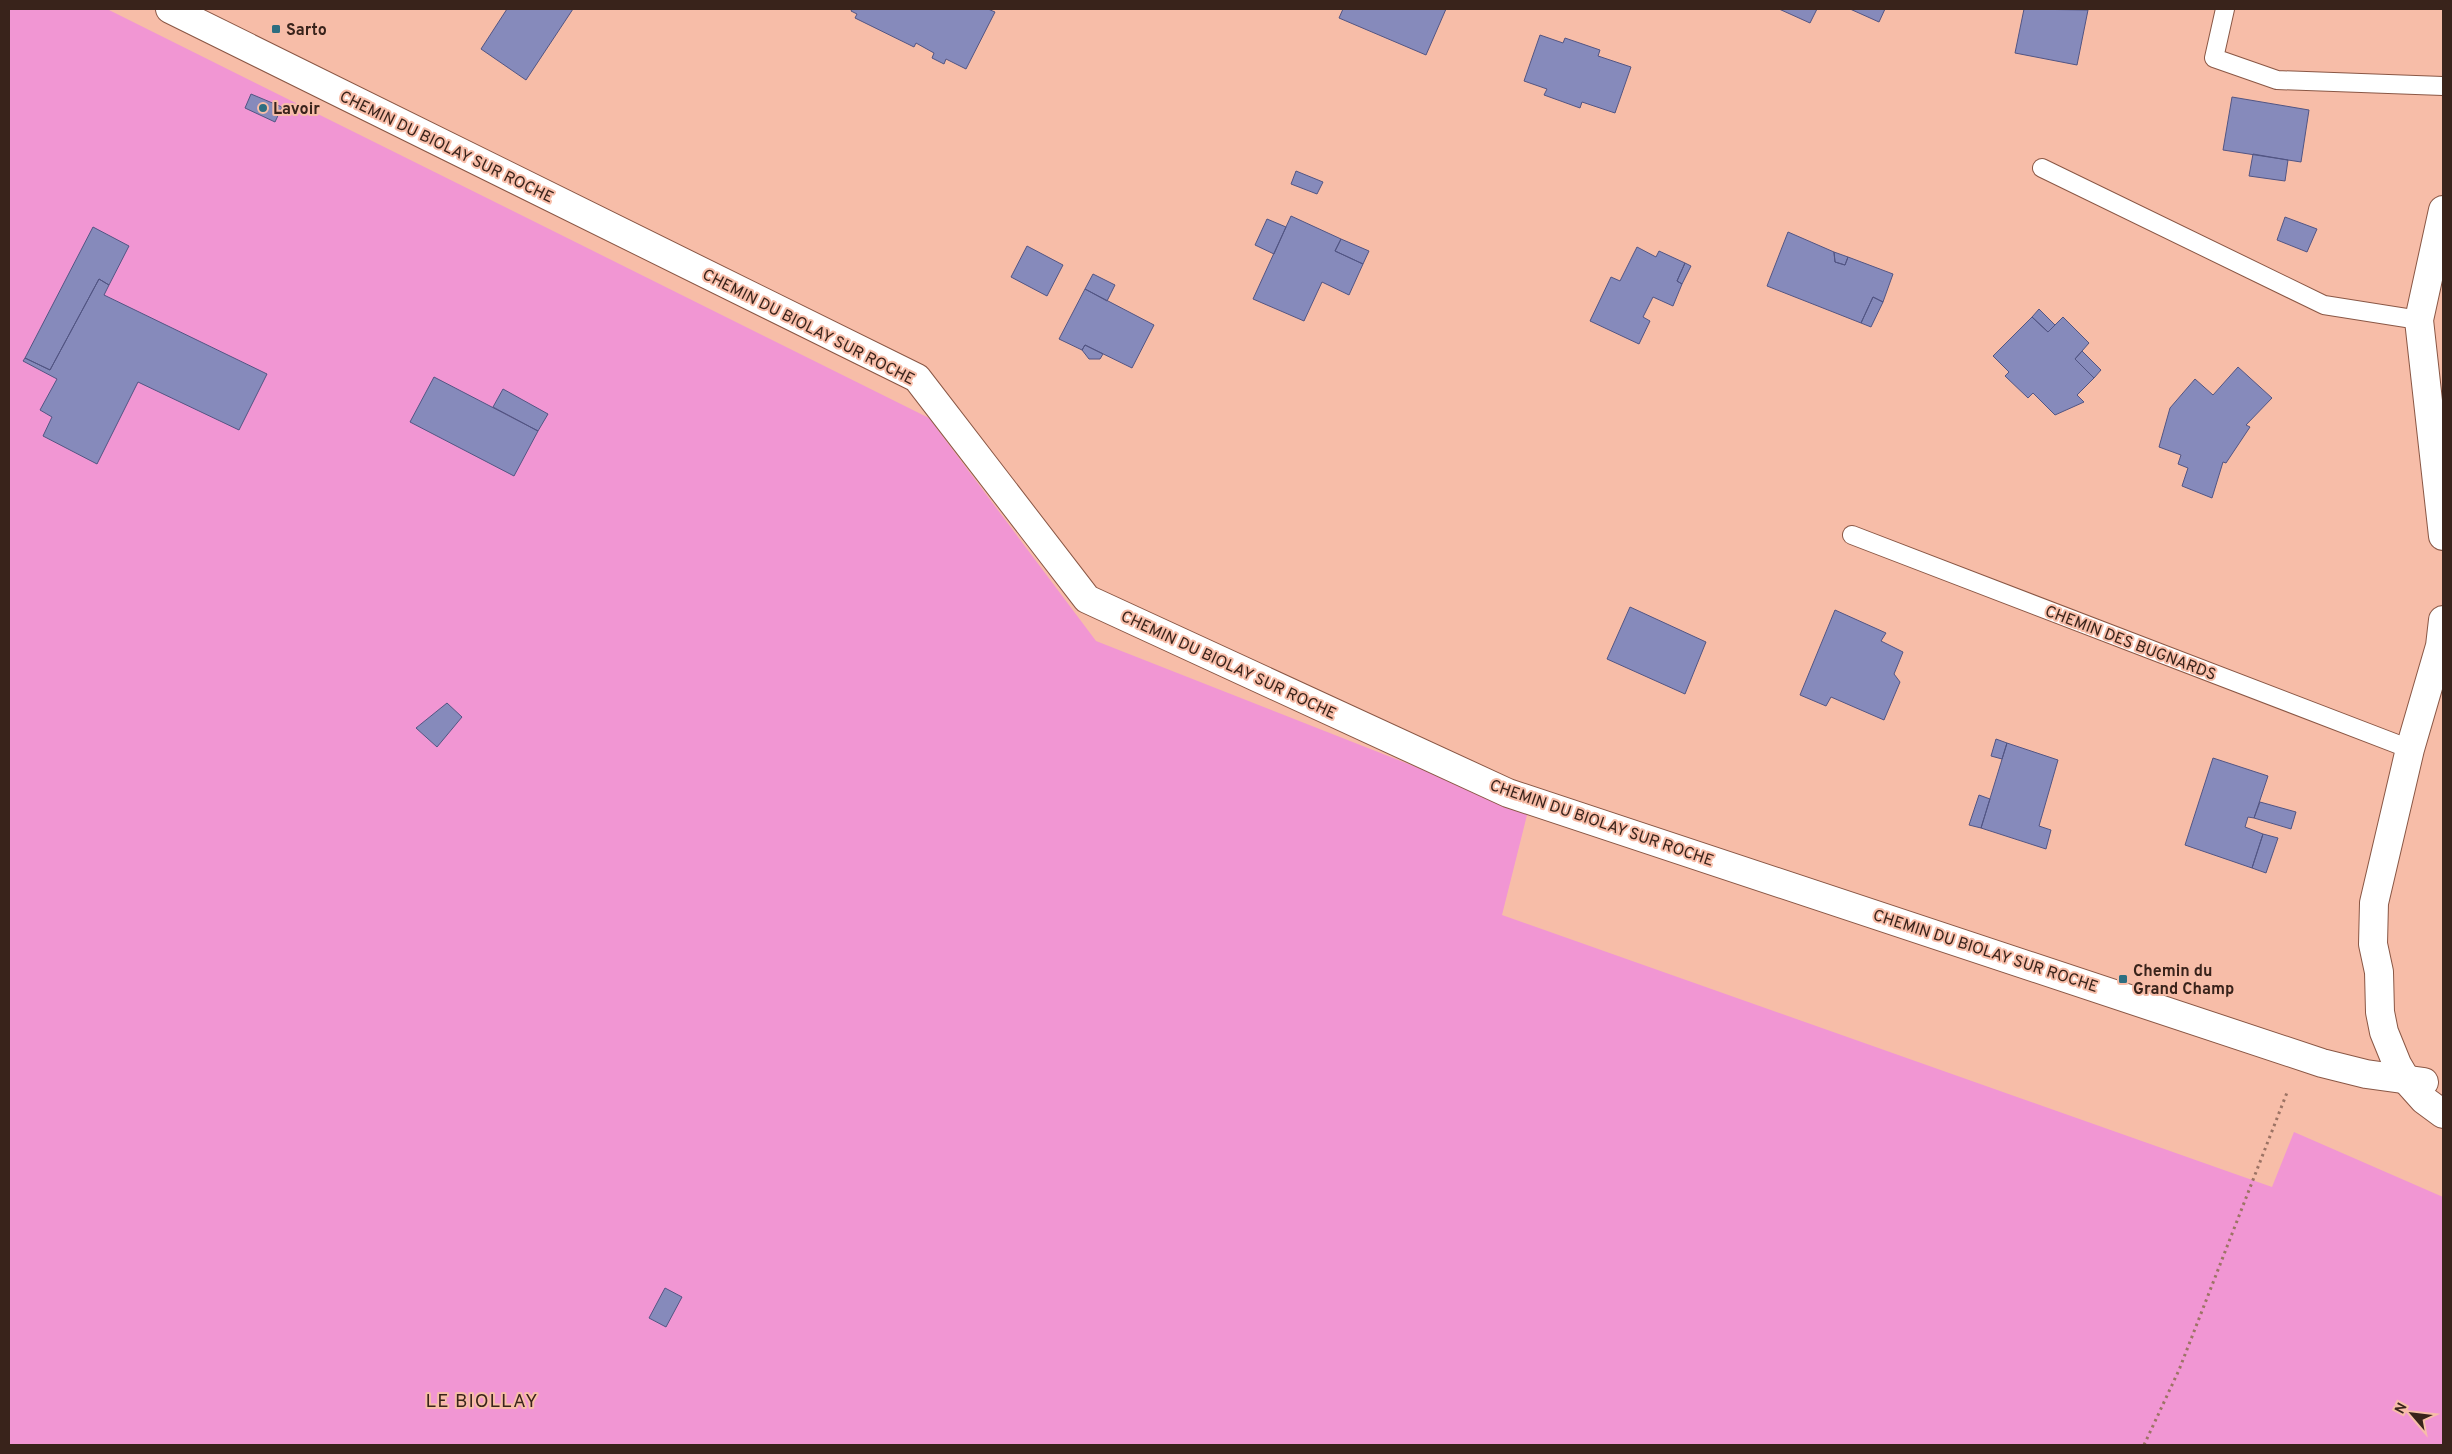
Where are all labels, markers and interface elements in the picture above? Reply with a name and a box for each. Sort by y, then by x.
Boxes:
place label: Sarto [286,21,327,41]
marker: Sarto [270,23,282,35]
street label: CHEMIN DU BIOLAY SUR ROCHE [336,87,556,208]
place label: Lavoir [273,100,320,120]
marker: Lavoir [257,102,269,114]
street label: CHEMIN DU BIOLAY SUR ROCHE [699,265,918,390]
street label: CHEMIN DES BUGNARDS [2042,602,2219,686]
street label: CHEMIN DU BIOLAY SUR ROCHE [1117,607,1339,725]
street label: CHEMIN DU BIOLAY SUR ROCHE [1487,776,1716,872]
street label: CHEMIN DU BIOLAY SUR ROCHE [1870,906,2101,998]
place label: Chemin du Grand Champ [2133,962,2234,1000]
marker: Chemin du Grand Champ [2117,973,2129,985]
north arrow [2387,1389,2437,1439]
district label: LE BIOLLAY [426,1390,538,1414]
text: N [2392,1400,2412,1417]

